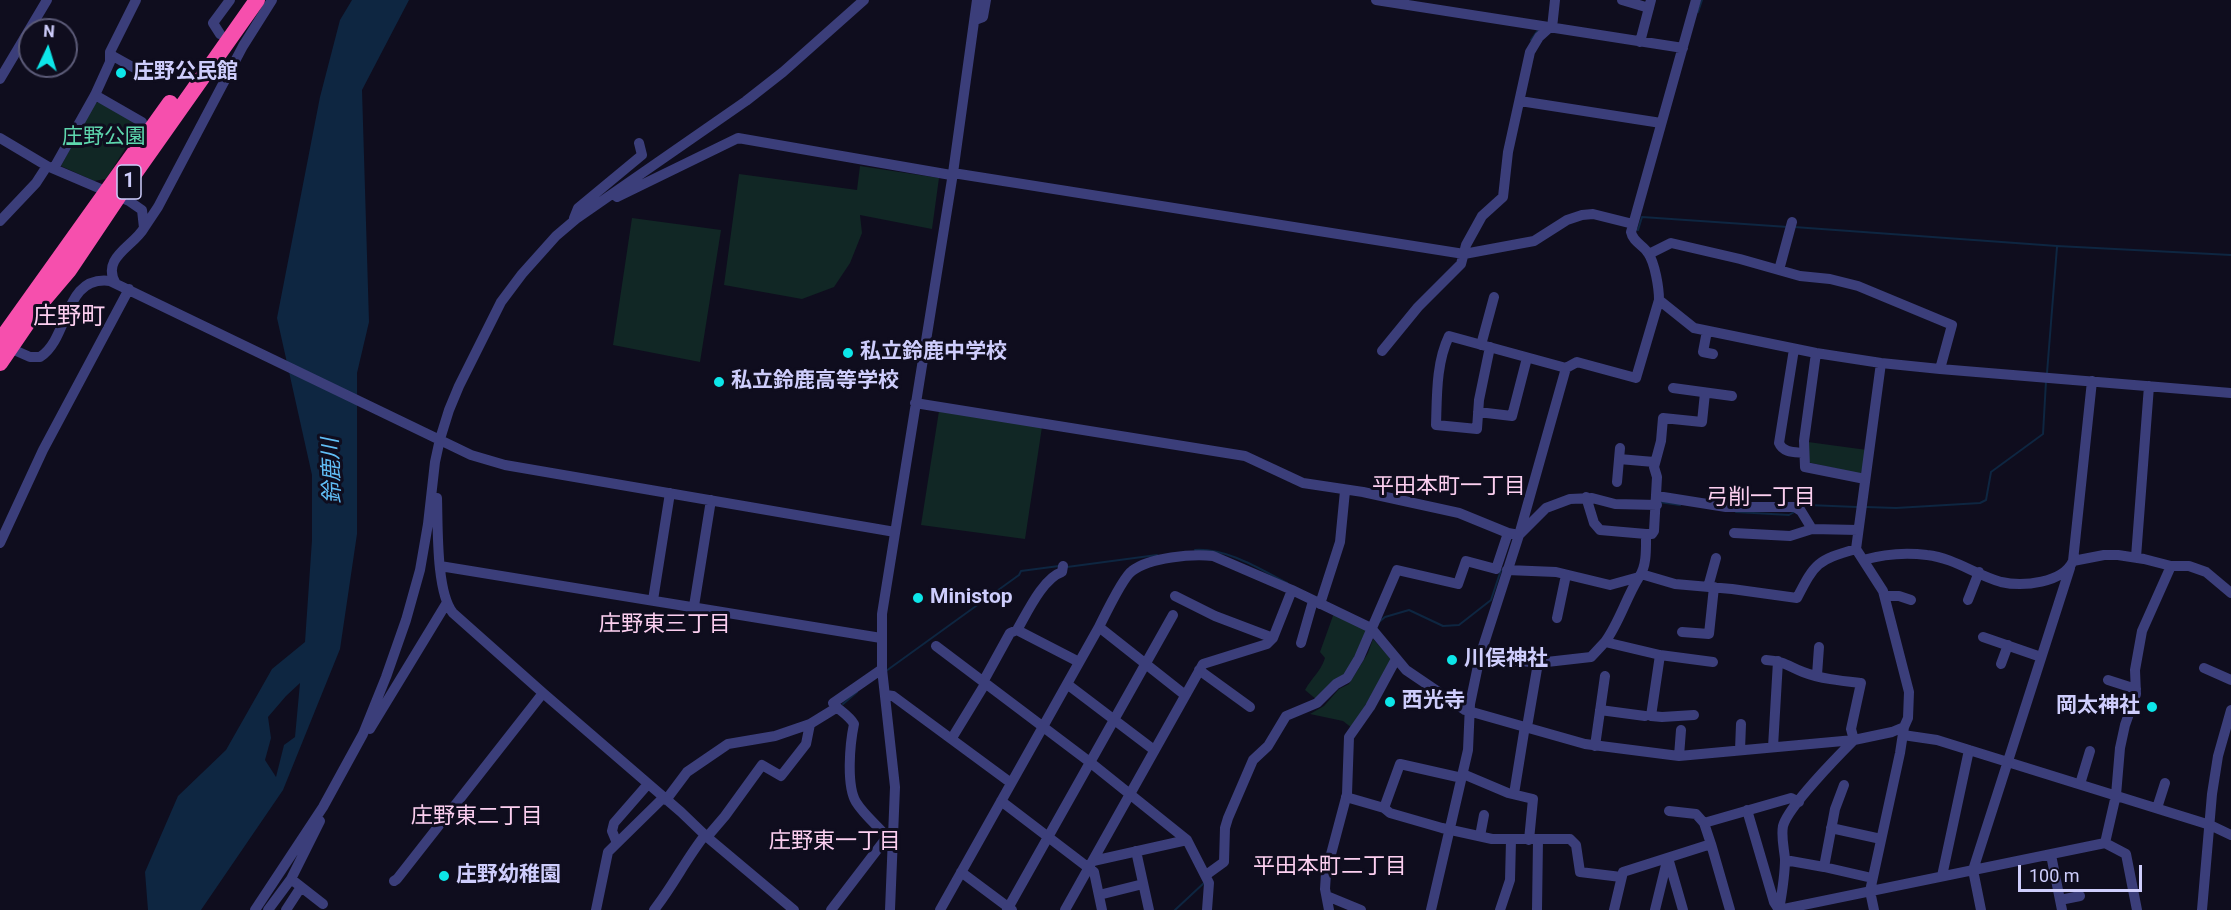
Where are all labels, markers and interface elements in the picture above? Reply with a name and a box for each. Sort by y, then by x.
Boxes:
north arrow [18,18,78,78]
text: N [43,22,55,41]
place label: 庄野公民館 [133,60,238,86]
marker: 庄野公民館 [114,66,128,80]
park label: 庄野公園 [62,125,146,151]
road number: 1 [117,165,141,199]
district label: 庄野町 [33,304,105,332]
place label: 私立鈴鹿中学校 [860,340,1007,366]
marker: 私立鈴鹿中学校 [841,346,855,360]
place label: 私立鈴鹿高等学校 [731,369,899,395]
marker: 私立鈴鹿高等学校 [712,375,726,389]
water label: 鈴鹿川 [319,438,347,504]
district label: 平田本町一丁目 [1372,474,1526,500]
district label: 弓削一丁目 [1706,485,1816,511]
place label: Ministop [930,585,1013,611]
marker: Ministop [911,591,925,605]
district label: 庄野東三丁目 [599,612,731,638]
place label: 川俣神社 [1464,647,1548,673]
marker: 川俣神社 [1445,653,1459,667]
place label: 西光寺 [1402,689,1465,715]
place label: 岡太神社 [2056,694,2140,720]
marker: 西光寺 [1383,695,1397,709]
marker: 岡太神社 [2145,700,2159,714]
district label: 庄野東二丁目 [411,804,543,830]
district label: 庄野東一丁目 [769,829,901,855]
scale bar [2021,853,2146,891]
district label: 平田本町二丁目 [1253,854,1407,880]
place label: 庄野幼稚園 [456,863,561,889]
text: 100 m [2029,865,2080,886]
marker: 庄野幼稚園 [437,869,451,883]

